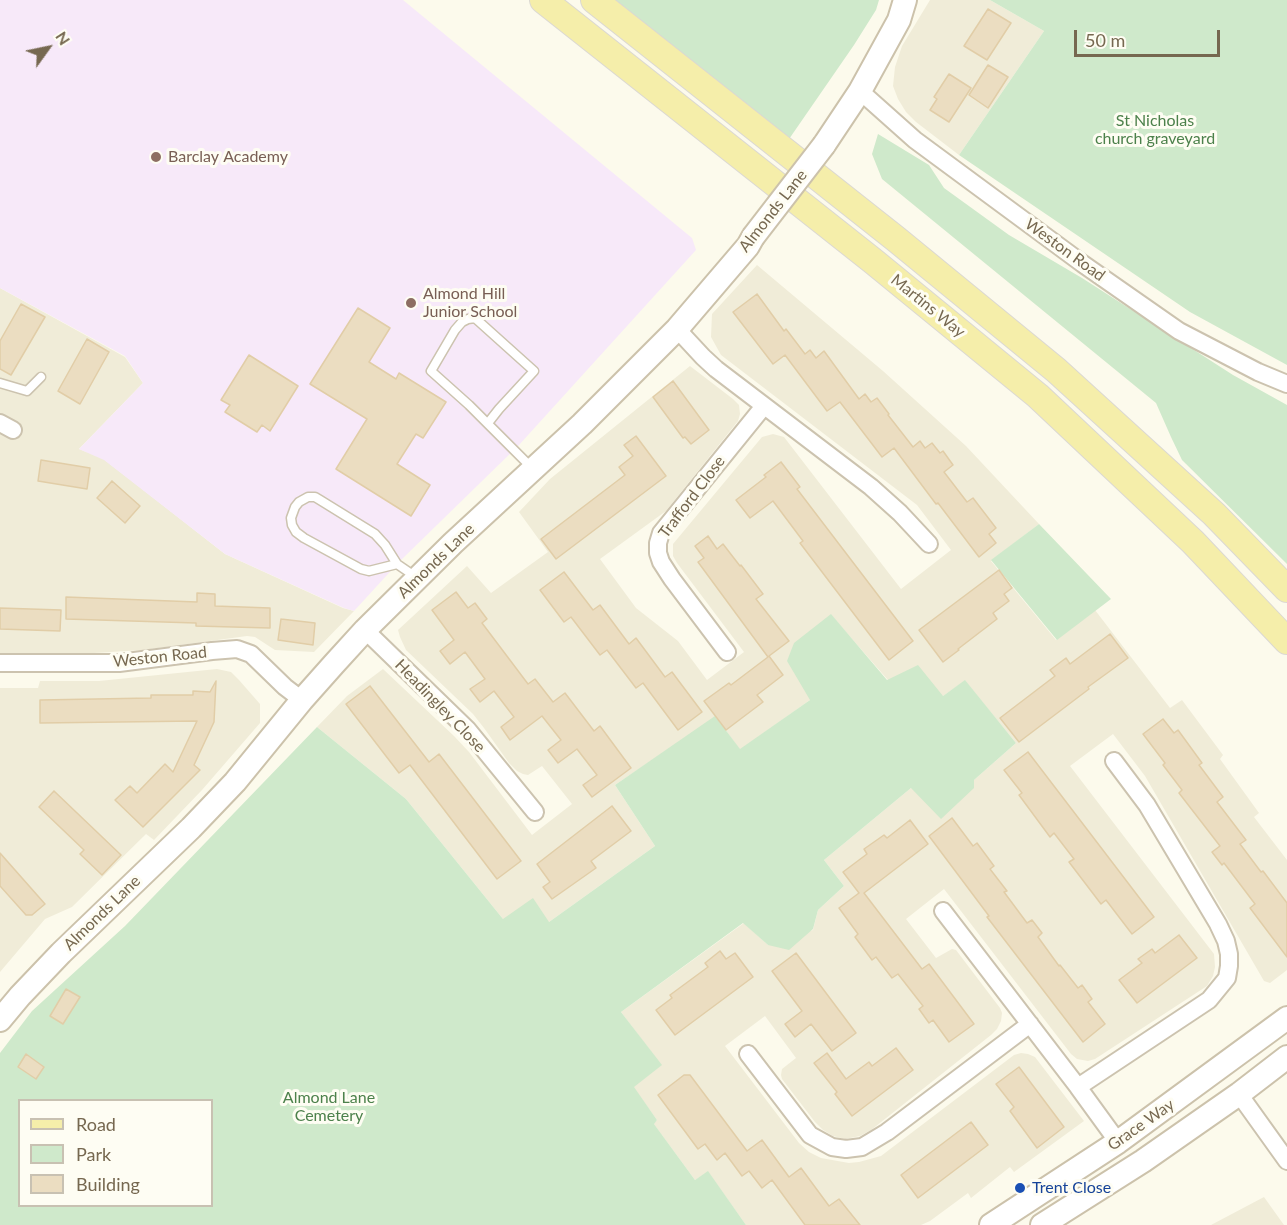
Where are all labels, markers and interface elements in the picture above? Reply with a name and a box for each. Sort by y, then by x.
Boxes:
north arrow [18,18,78,78]
scale bar [1077,18,1222,56]
text: N [52,28,75,48]
text: 50 m [1085,29,1125,51]
park label: St Nicholas church graveyard [1095,111,1215,149]
place label: Barclay Academy [168,147,288,167]
marker: Barclay Academy [149,150,163,164]
street label: Almonds Lane [735,166,811,256]
street label: Weston Road [1021,215,1109,285]
street label: Martins Way [887,270,969,342]
place label: Almond Hill Junior School [423,284,517,322]
marker: Almond Hill Junior School [404,296,418,310]
street label: Trafford Close [655,452,729,542]
street label: Almonds Lane [394,520,478,602]
street label: Weston Road [112,643,208,671]
street label: Headingley Close [391,656,489,756]
street label: Almonds Lane [60,872,144,954]
park label: Almond Lane Cemetery [283,1088,375,1126]
street label: Grace Way [1104,1095,1178,1155]
legend [18,1099,213,1207]
text: Road [76,1113,116,1135]
text: Park [76,1143,111,1165]
text: Building [76,1173,140,1195]
place label: Trent Close [1032,1178,1111,1198]
marker: Trent Close [1013,1181,1027,1195]

